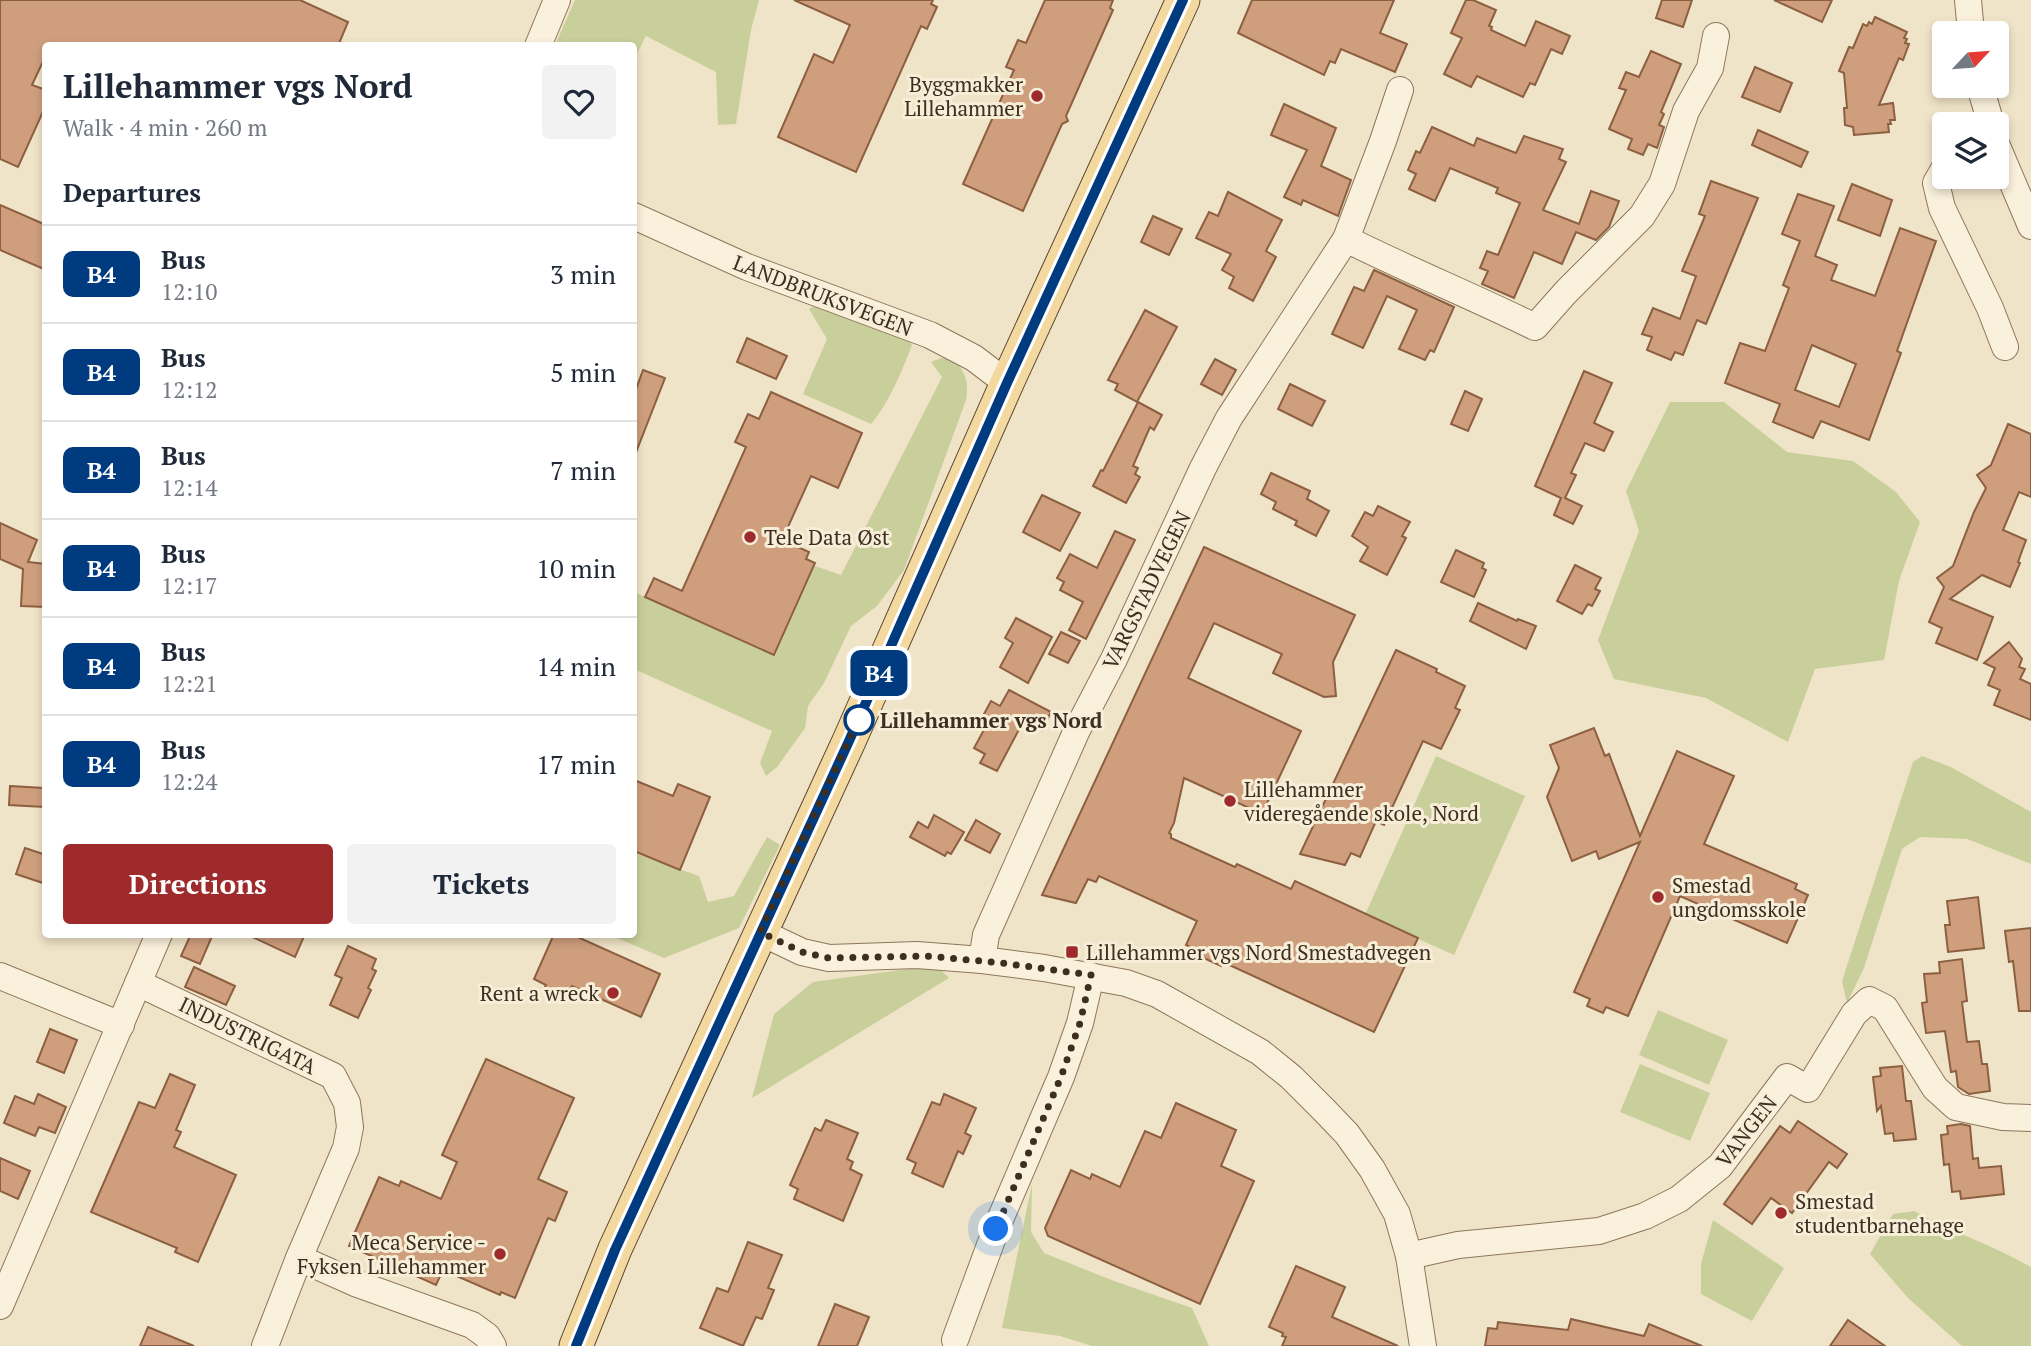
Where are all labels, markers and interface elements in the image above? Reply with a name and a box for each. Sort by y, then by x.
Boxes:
north arrow [1932,21,2009,98]
map controls [1932,21,2009,189]
text: Lillehammer vgs Nord [63,64,413,107]
button: heart [542,65,616,139]
place label: Byggmakker Lillehammer [904,70,1023,122]
marker: Byggmakker Lillehammer [1029,88,1045,104]
text: Walk · 4 min · 260 m [63,112,267,143]
button: layers [1932,112,2009,189]
text: Departures [63,175,201,209]
text: Bus [161,242,206,276]
street label: LANDBRUKSVEGEN [729,248,917,342]
text: 3 min [550,257,616,291]
text: B4 [87,258,116,290]
text: 12:10 [161,276,218,307]
text: Bus [161,340,206,374]
text: 5 min [550,355,616,389]
text: B4 [87,356,116,388]
text: 12:12 [161,374,218,405]
text: Bus [161,438,206,472]
text: 7 min [550,453,616,487]
text: B4 [87,454,116,486]
text: 12:14 [161,472,218,503]
street label: VARGSTADVEGEN [1095,506,1197,674]
place label: Tele Data Øst [764,523,890,551]
marker: Tele Data Øst [742,529,758,545]
text: Bus [161,536,206,570]
text: 10 min [536,551,616,585]
text: B4 [87,552,116,584]
text: 12:17 [161,570,218,601]
text: Bus [161,634,206,668]
text: 14 min [536,649,616,683]
text: B4 [87,650,116,682]
line badge: B4 [848,650,910,696]
text: B4 [864,657,894,689]
text: 12:21 [161,668,218,699]
marker: Lillehammer vgs Nord [844,705,874,735]
place label: Lillehammer vgs Nord [880,706,1103,734]
text: Bus [161,732,206,766]
text: 17 min [536,747,616,781]
text: B4 [87,748,116,780]
text: 12:24 [161,766,218,797]
place label: Lillehammer videregående skole, Nord [1243,775,1479,827]
marker: Lillehammer videregående skole, Nord [1222,793,1238,809]
button: Directions [63,844,333,924]
button: Tickets [347,844,616,924]
place label: Smestad ungdomsskole [1672,871,1806,923]
marker: Smestad ungdomsskole [1650,889,1666,905]
place label: Lillehammer vgs Nord Smestadvegen [1086,938,1432,966]
marker: Lillehammer vgs Nord Smestadvegen [1064,944,1080,960]
place label: Rent a wreck [480,979,599,1007]
marker: Rent a wreck [605,985,621,1001]
street label: INDUSTRIGATA [175,990,322,1081]
street label: VANGEN [1709,1089,1783,1173]
place label: Smestad studentbarnehage [1795,1187,1964,1239]
marker: Smestad studentbarnehage [1773,1205,1789,1221]
your location [978,1211,1013,1246]
place label: Meca Service - Fyksen Lillehammer [297,1228,486,1280]
marker: Meca Service - Fyksen Lillehammer [492,1246,508,1262]

